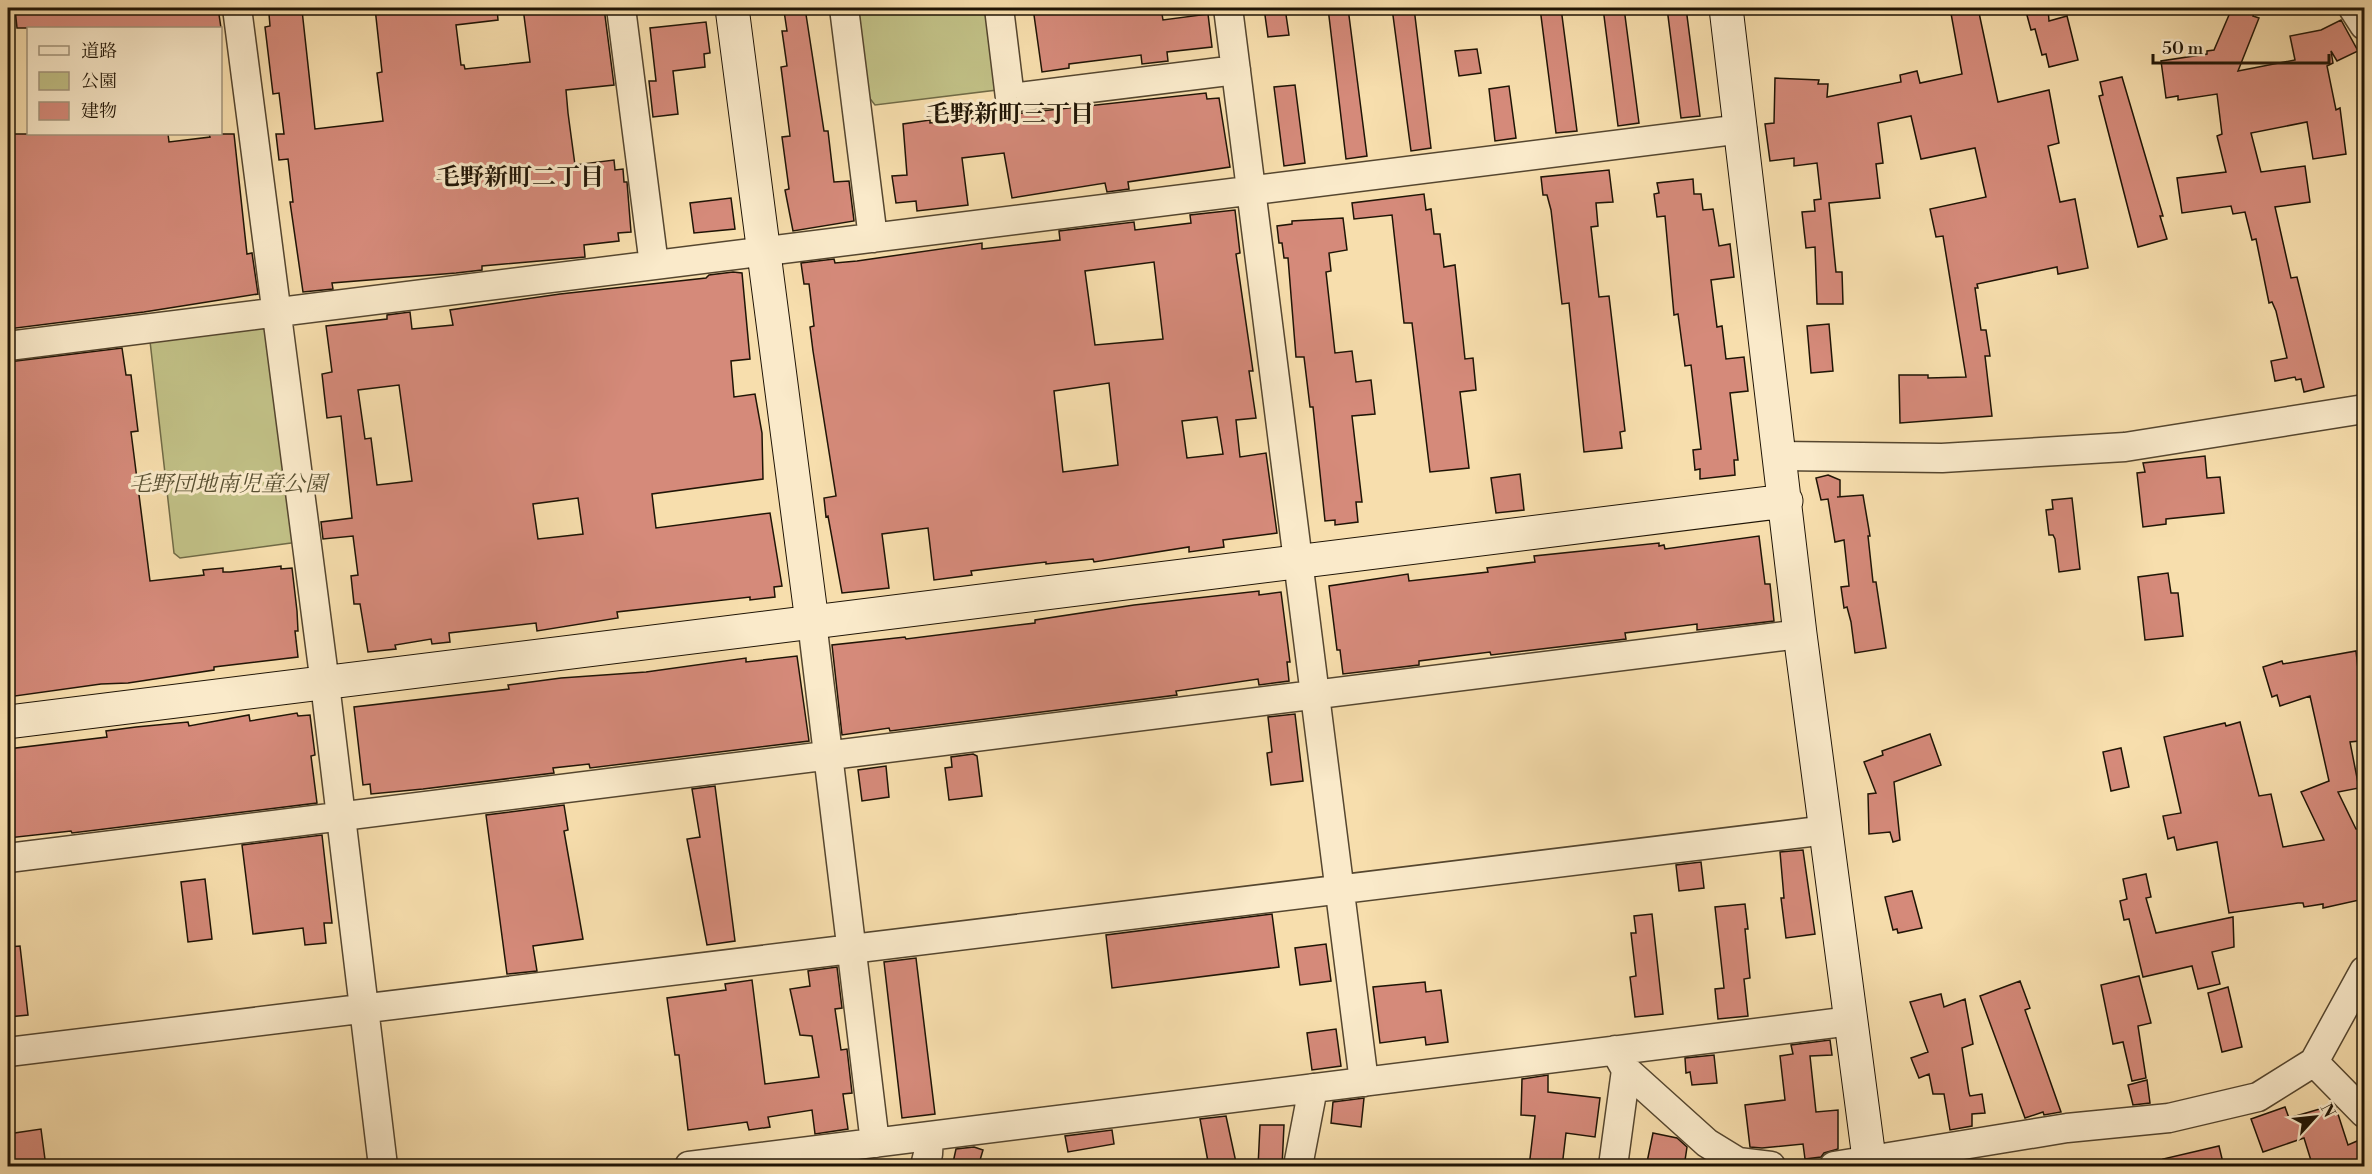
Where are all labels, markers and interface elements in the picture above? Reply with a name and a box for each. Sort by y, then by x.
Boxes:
legend [27,27,222,135]
scale bar [2153,27,2328,65]
text: 50 m [2162,37,2204,60]
text: 道路 [81,40,117,63]
text: 公園 [81,70,117,93]
text: 建物 [81,100,117,123]
district label: 毛野新町三丁目 [926,100,1094,130]
district label: 毛野新町二丁目 [436,163,604,193]
park label: 毛野団地南児童公園 [129,471,330,498]
north arrow [2285,1087,2345,1147]
text: N [2316,1100,2339,1121]

